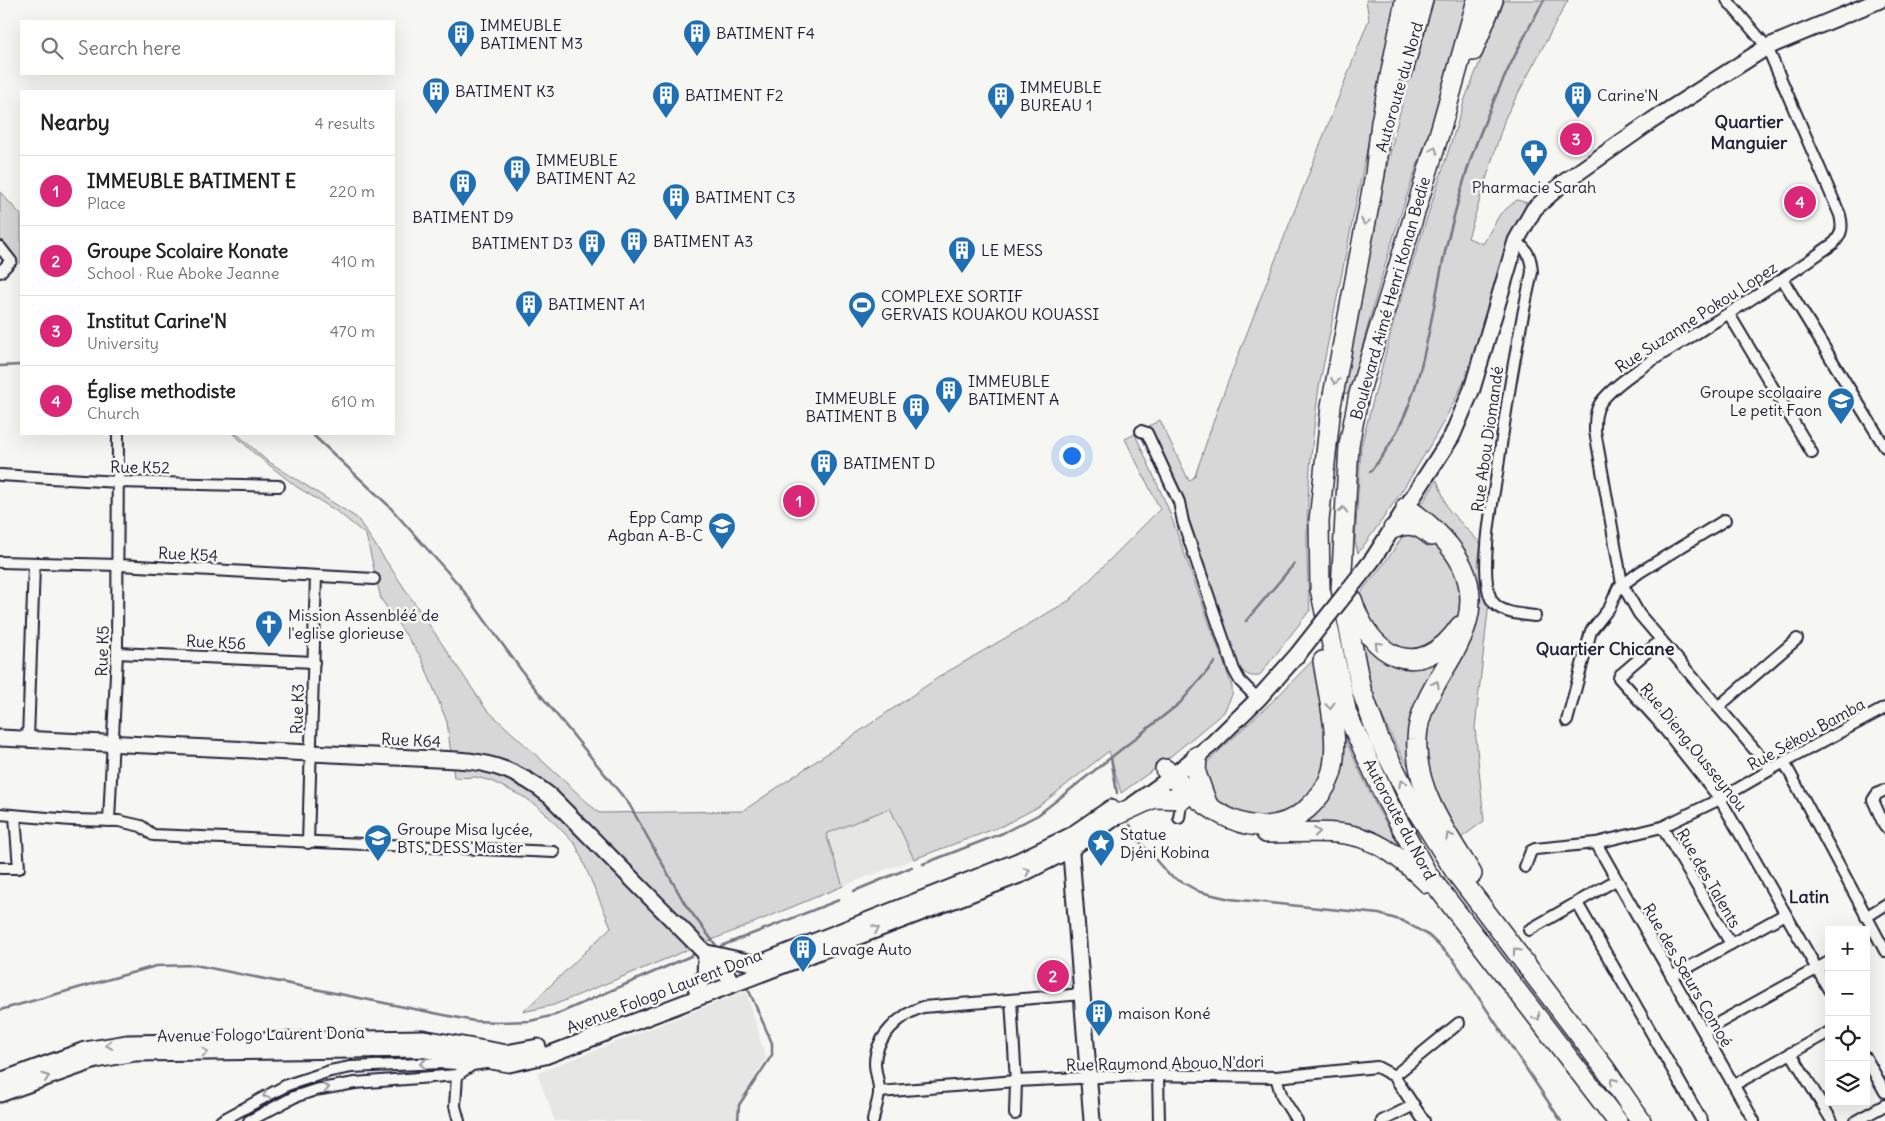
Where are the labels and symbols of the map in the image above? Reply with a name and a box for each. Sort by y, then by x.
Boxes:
place label: IMMEUBLE BATIMENT M3 [480,15,583,53]
building icon: BATIMENT F4 [682,18,712,57]
building icon: IMMEUBLE BATIMENT M3 [446,19,476,58]
street label: Autoroute du Nord [1371,20,1427,154]
place label: BATIMENT F4 [716,23,815,43]
building icon: BATIMENT K3 [421,76,451,115]
place label: IMMEUBLE BUREAU 1 [1020,77,1102,115]
building icon: BATIMENT F2 [651,80,681,119]
building icon: Carine'N [1563,80,1593,119]
place label: BATIMENT K3 [455,81,555,101]
building icon: IMMEUBLE BUREAU 1 [986,81,1016,120]
place label: BATIMENT F2 [685,85,784,105]
place label: Carine'N [1597,85,1659,105]
district label: Quartier Manguier [1711,110,1788,154]
pin: 3 [1560,120,1592,158]
pharmacy icon: Pharmacie Sarah [1519,138,1549,177]
one-way arrow [1428,147,1438,155]
place label: IMMEUBLE BATIMENT A2 [536,150,636,188]
building icon: IMMEUBLE BATIMENT A2 [502,154,532,193]
building icon: BATIMENT D9 [448,168,478,207]
street label: Boulevard Aimé Henri Konan Bedie [1346,174,1434,422]
place label: Pharmacie Sarah [1472,177,1596,197]
building icon: BATIMENT C3 [661,182,691,221]
pin: 4 [1784,183,1816,221]
place label: BATIMENT C3 [695,187,796,207]
place label: BATIMENT D9 [412,207,514,227]
one-way arrow [1361,217,1371,226]
building icon: BATIMENT A3 [619,226,649,265]
building icon: BATIMENT D3 [577,228,607,267]
place label: BATIMENT A3 [653,231,753,251]
place label: BATIMENT D3 [472,233,573,253]
building icon: LE MESS [947,235,977,274]
place label: LE MESS [981,240,1043,260]
street label: Rue Suzanne Pokou Lopez [1611,257,1781,377]
place label: COMPLEXE SORTIF GERVAIS KOUAKOU KOUASSI [881,286,1099,324]
building icon: BATIMENT A1 [514,289,544,328]
sports icon: COMPLEXE SORTIF GERVAIS KOUAKOU KOUASSI [847,290,877,329]
place label: BATIMENT A1 [548,294,645,314]
street label: Rue Abou Diomandé [1467,365,1507,513]
place label: IMMEUBLE BATIMENT A [968,371,1059,409]
building icon: IMMEUBLE BATIMENT A [934,375,964,414]
one-way arrow [1331,377,1341,386]
place label: Groupe scolaaire Le petit Faon [1700,382,1822,420]
school or university icon: Groupe scolaaire Le petit Faon [1826,386,1856,425]
place label: IMMEUBLE BATIMENT B [806,388,897,426]
building icon: IMMEUBLE BATIMENT B [901,392,931,431]
your location [1059,443,1085,469]
building icon: BATIMENT D [809,448,839,487]
place label: BATIMENT D [843,453,935,473]
street label: Rue K52 [110,456,170,478]
pin: 1 [783,482,815,520]
one-way arrow [1338,506,1349,514]
place label: Epp Camp Agban A-B-C [608,507,703,545]
school or university icon: Epp Camp Agban A-B-C [707,511,737,550]
street label: Rue K54 [157,542,219,566]
place label: Mission Assenbléé de l'eglise glorieuse [288,605,439,643]
church icon: Mission Assenbléé de l'eglise glorieuse [254,609,284,648]
street label: Rue K5 [91,625,113,677]
street label: Rue K56 [185,630,247,654]
district label: Quartier Chicane [1536,637,1675,660]
one-way arrow [1374,642,1383,651]
street label: Rue Dieng Ousseynou [1636,679,1752,815]
one-way arrow [1430,680,1440,689]
street label: Rue K3 [286,683,308,735]
street label: Rue Sékou Bamba [1744,693,1868,775]
one-way arrow [1324,702,1334,710]
street label: Rue K64 [380,728,442,752]
street label: Autoroute du Nord [1360,755,1440,883]
one-way arrow [1398,779,1408,788]
place label: Groupe Misa lycée, BTS, DESS Master [397,819,533,857]
school or university icon: Groupe Misa lycée, BTS, DESS Master [363,823,393,862]
place label: Statue Djéni Kobina [1120,824,1210,862]
street label: Rue des Talents [1673,825,1745,931]
one-way arrow [1313,827,1321,838]
place icon: Statue Djéni Kobina [1086,828,1116,867]
one-way arrow [1445,832,1455,841]
one-way arrow [1022,868,1031,878]
district label: Latin [1789,885,1830,908]
street label: Rue des Sœurs Comoé [1639,900,1737,1050]
one-way arrow [871,925,880,935]
building icon: Lavage Auto [788,934,818,973]
place label: Lavage Auto [822,939,912,959]
street label: Avenue Fologo Laurent Dona [563,944,765,1038]
one-way arrow [1513,947,1522,957]
pin: 2 [1037,957,1069,995]
building icon: maison Koné [1084,998,1114,1037]
place label: maison Koné [1118,1003,1211,1023]
one-way arrow [1531,1011,1539,1020]
street label: Avenue Fologo Laurent Dona [157,1022,365,1046]
one-way arrow [105,1040,113,1050]
one-way arrow [201,1047,209,1057]
street label: Rue Raymond Abouo N'dori [1066,1051,1264,1075]
one-way arrow [419,1058,427,1069]
one-way arrow [41,1073,50,1083]
one-way arrow [1610,1077,1619,1087]
one-way arrow [321,1083,330,1094]
one-way arrow [262,1089,271,1099]

